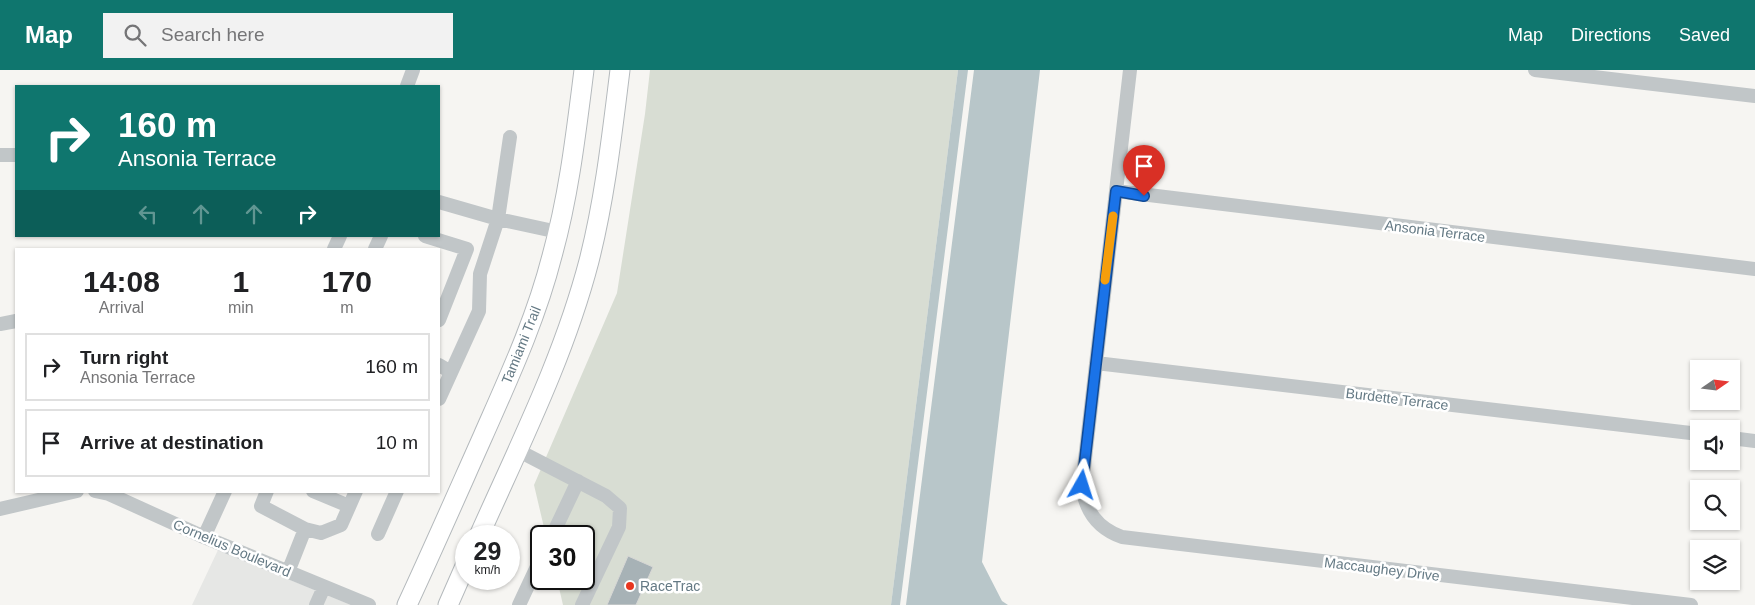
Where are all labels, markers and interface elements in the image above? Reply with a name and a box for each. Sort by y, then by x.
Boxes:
search box [103,13,453,58]
text: Map [25,21,73,48]
icon: search [121,21,149,49]
text: Search here [161,24,265,45]
text: Map [1508,25,1543,45]
text: Directions [1571,25,1651,45]
text: Saved [1679,25,1730,45]
icon: right [35,105,100,170]
text: 160 m [118,105,217,144]
pin [1123,145,1165,196]
text: Ansonia Terrace [118,146,277,171]
icon: arrive [1130,152,1158,180]
icon: left [134,200,162,228]
icon: ahead [187,200,215,228]
icon: ahead [240,200,268,228]
icon: right [293,200,321,228]
street label: Ansonia Terrace [1384,217,1486,245]
text: 14:08 [83,265,160,298]
text: 1 [232,265,249,298]
text: 170 [322,265,372,298]
text: Arrival [99,299,144,316]
text: min [228,299,254,316]
text: m [340,299,353,316]
street label: Tamiami Trail [498,304,544,386]
text: Turn right [80,347,168,368]
icon: right [37,353,65,381]
text: 160 m [365,356,418,377]
north arrow [1690,360,1740,410]
map controls [1690,360,1740,590]
text: Ansonia Terrace [80,369,195,386]
street label: Burdette Terrace [1345,385,1449,413]
button: sound [1690,420,1740,470]
icon: arrive [37,429,65,457]
text: Arrive at destination [80,432,264,453]
text: 10 m [376,432,418,453]
position arrow [1055,458,1107,510]
button: search [1690,480,1740,530]
street label: Cornelius Boulevard [171,516,293,580]
speed limit sign: 30 [530,525,595,590]
text: 29 [474,537,501,565]
button: layers [1690,540,1740,590]
street label: Maccaughey Drive [1323,554,1441,584]
text: km/h [474,563,501,577]
place label: RaceTrac [640,578,700,594]
marker: RaceTrac [624,580,636,592]

